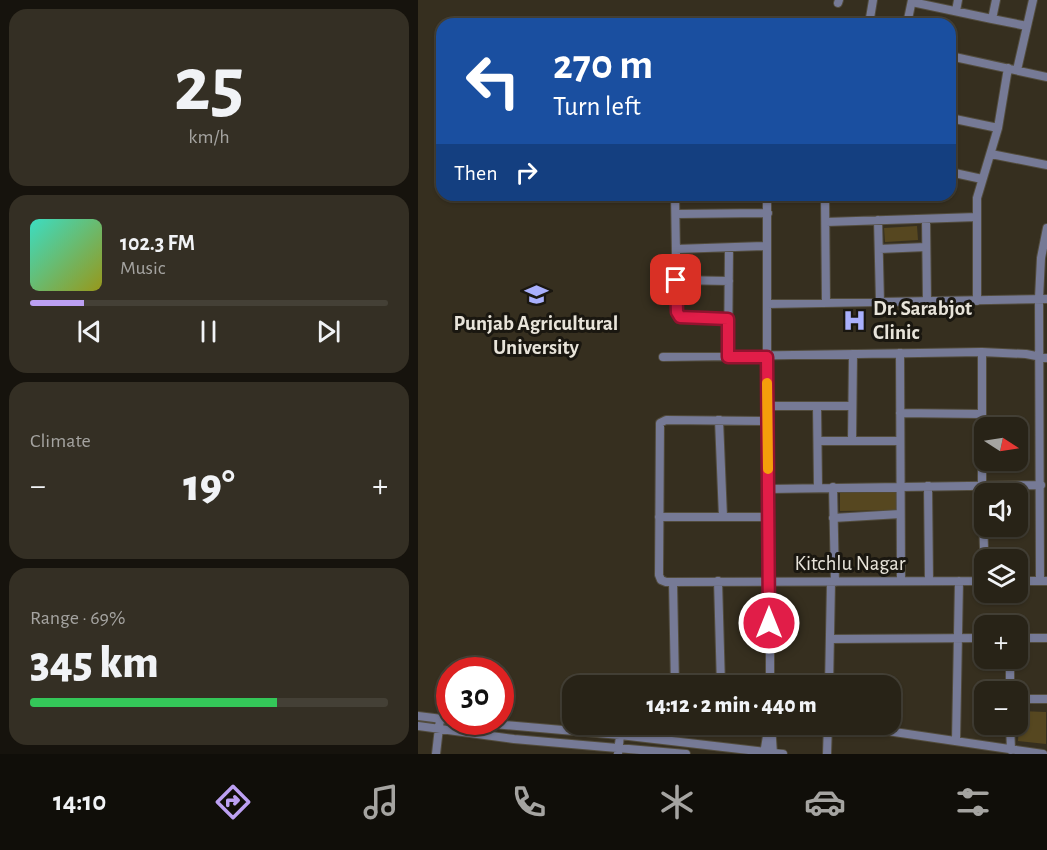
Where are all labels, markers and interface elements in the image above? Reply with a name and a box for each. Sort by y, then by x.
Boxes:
icon: left [454,42,532,120]
text: 270 m [553,44,653,86]
text: 25 [174,47,244,125]
text: Turn left [553,93,641,120]
text: km/h [188,127,230,147]
icon: right [510,156,543,189]
text: Then [454,162,498,184]
text: 102.3 FM [120,232,195,254]
pin [650,254,701,305]
text: Music [120,258,166,278]
icon: arrive [659,263,692,296]
school or university icon: Punjab Agricultural University [523,282,549,308]
place label: Dr. Sarabjot Clinic [873,298,972,343]
hospital icon: Dr. Sarabjot Clinic [842,307,868,333]
place label: Punjab Agricultural University [454,313,618,358]
icon: previous [73,315,106,348]
icon: pause [192,315,225,348]
icon: next [312,315,345,348]
north arrow [974,417,1028,471]
map controls [974,417,1028,735]
text: Climate [30,431,91,451]
text: 19° [183,464,235,509]
text: − [30,470,46,503]
text: + [372,470,388,503]
button: sound [974,483,1028,537]
button: layers [974,549,1028,603]
street label: Kitchlu Nagar [794,553,906,574]
position arrow [737,591,801,655]
text: Range · 69% [30,608,125,628]
button: + [974,615,1028,669]
text: 345 km [30,641,159,686]
speed limit sign: 30 [436,657,514,735]
button: − [974,681,1028,735]
text: 14:12 · 2 min · 440 m [646,694,817,716]
icon: directions [212,781,254,823]
icon: music [360,781,402,823]
icon: phone [508,781,550,823]
icon: climate [656,781,698,823]
icon: car [804,781,846,823]
icon: filters [952,781,994,823]
text: 14:10 [53,788,106,815]

